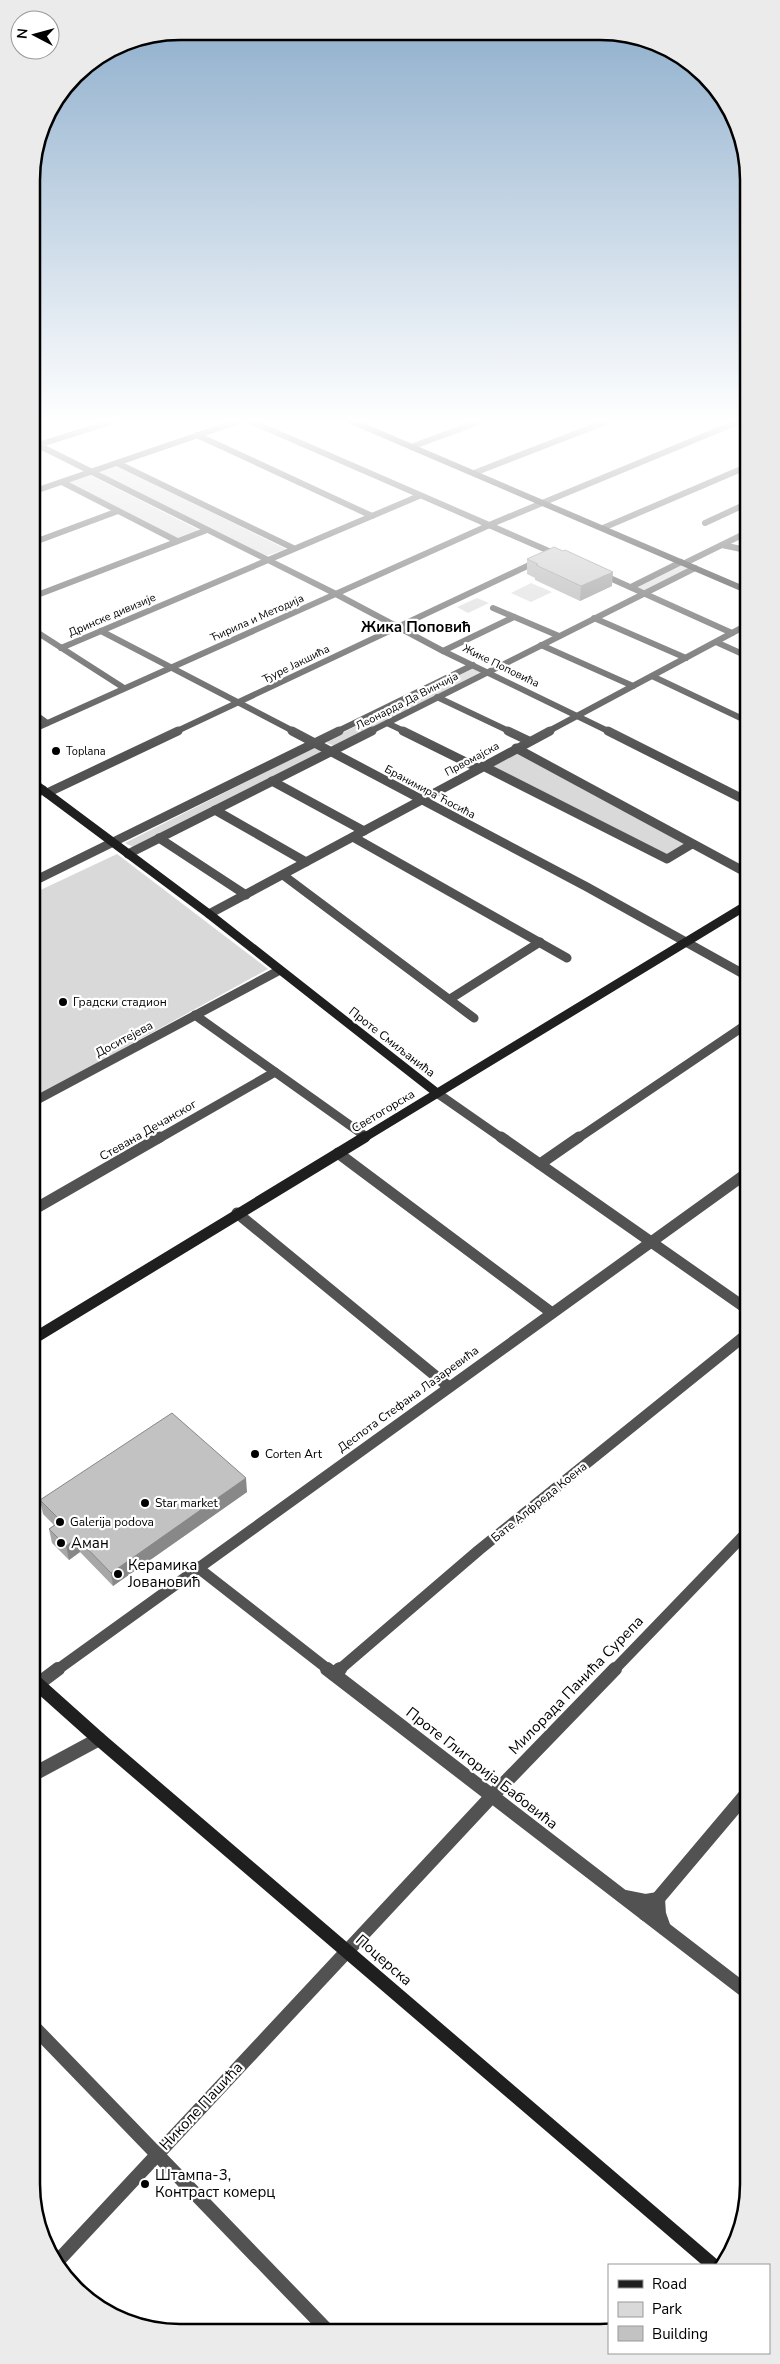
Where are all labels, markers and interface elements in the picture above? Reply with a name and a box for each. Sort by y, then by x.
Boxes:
north arrow [10,10,60,60]
text: N [13,27,33,40]
street label: Дринске дивизије [66,590,158,640]
street label: Ћирила и Методија [208,591,306,645]
district label: Жика Поповић [361,617,471,637]
street label: Ђуре Јакшића [260,641,332,687]
street label: Жике Поповића [460,641,542,691]
street label: Леонарда Да Винчија [353,669,461,733]
street label: Првомајска [442,738,502,780]
place label: Toplana [66,744,106,759]
marker: Toplana [50,745,62,757]
street label: Бранимира Ћосића [382,762,478,822]
place label: Градски стадион [73,994,167,1010]
marker: Градски стадион [57,996,69,1008]
street label: Проте Смиљанића [346,1003,438,1081]
street label: Доситејева [92,1017,156,1061]
street label: Светогорска [349,1086,417,1136]
street label: Стевана Дечанског [97,1095,200,1164]
street label: Деспота Стефана Лазаревића [334,1342,482,1456]
place label: Corten Art [265,1446,323,1462]
marker: Corten Art [249,1448,261,1460]
street label: Бате Алфреда Коена [488,1458,590,1546]
place label: Star market [155,1495,218,1511]
marker: Star market [139,1497,151,1509]
place label: Galerija podova [70,1514,154,1530]
marker: Galerija podova [54,1516,66,1528]
place label: Аман [71,1533,109,1553]
marker: Аман [55,1537,67,1549]
place label: Керамика Јовановић [127,1555,201,1592]
marker: Керамика Јовановић [112,1568,124,1580]
street label: Милорада Панића Сурепа [504,1611,648,1759]
street label: Проте Глигорија Бабовића [402,1702,562,1834]
street label: Поцерска [351,1930,417,1990]
street label: Николе Пашића [155,2058,247,2154]
place label: Штампа-3, Контраст комерц [155,2165,275,2202]
marker: Штампа-3, Контраст комерц [139,2178,151,2190]
legend [608,2264,770,2354]
text: Road [652,2274,687,2294]
text: Park [652,2299,682,2319]
text: Building [652,2324,708,2344]

